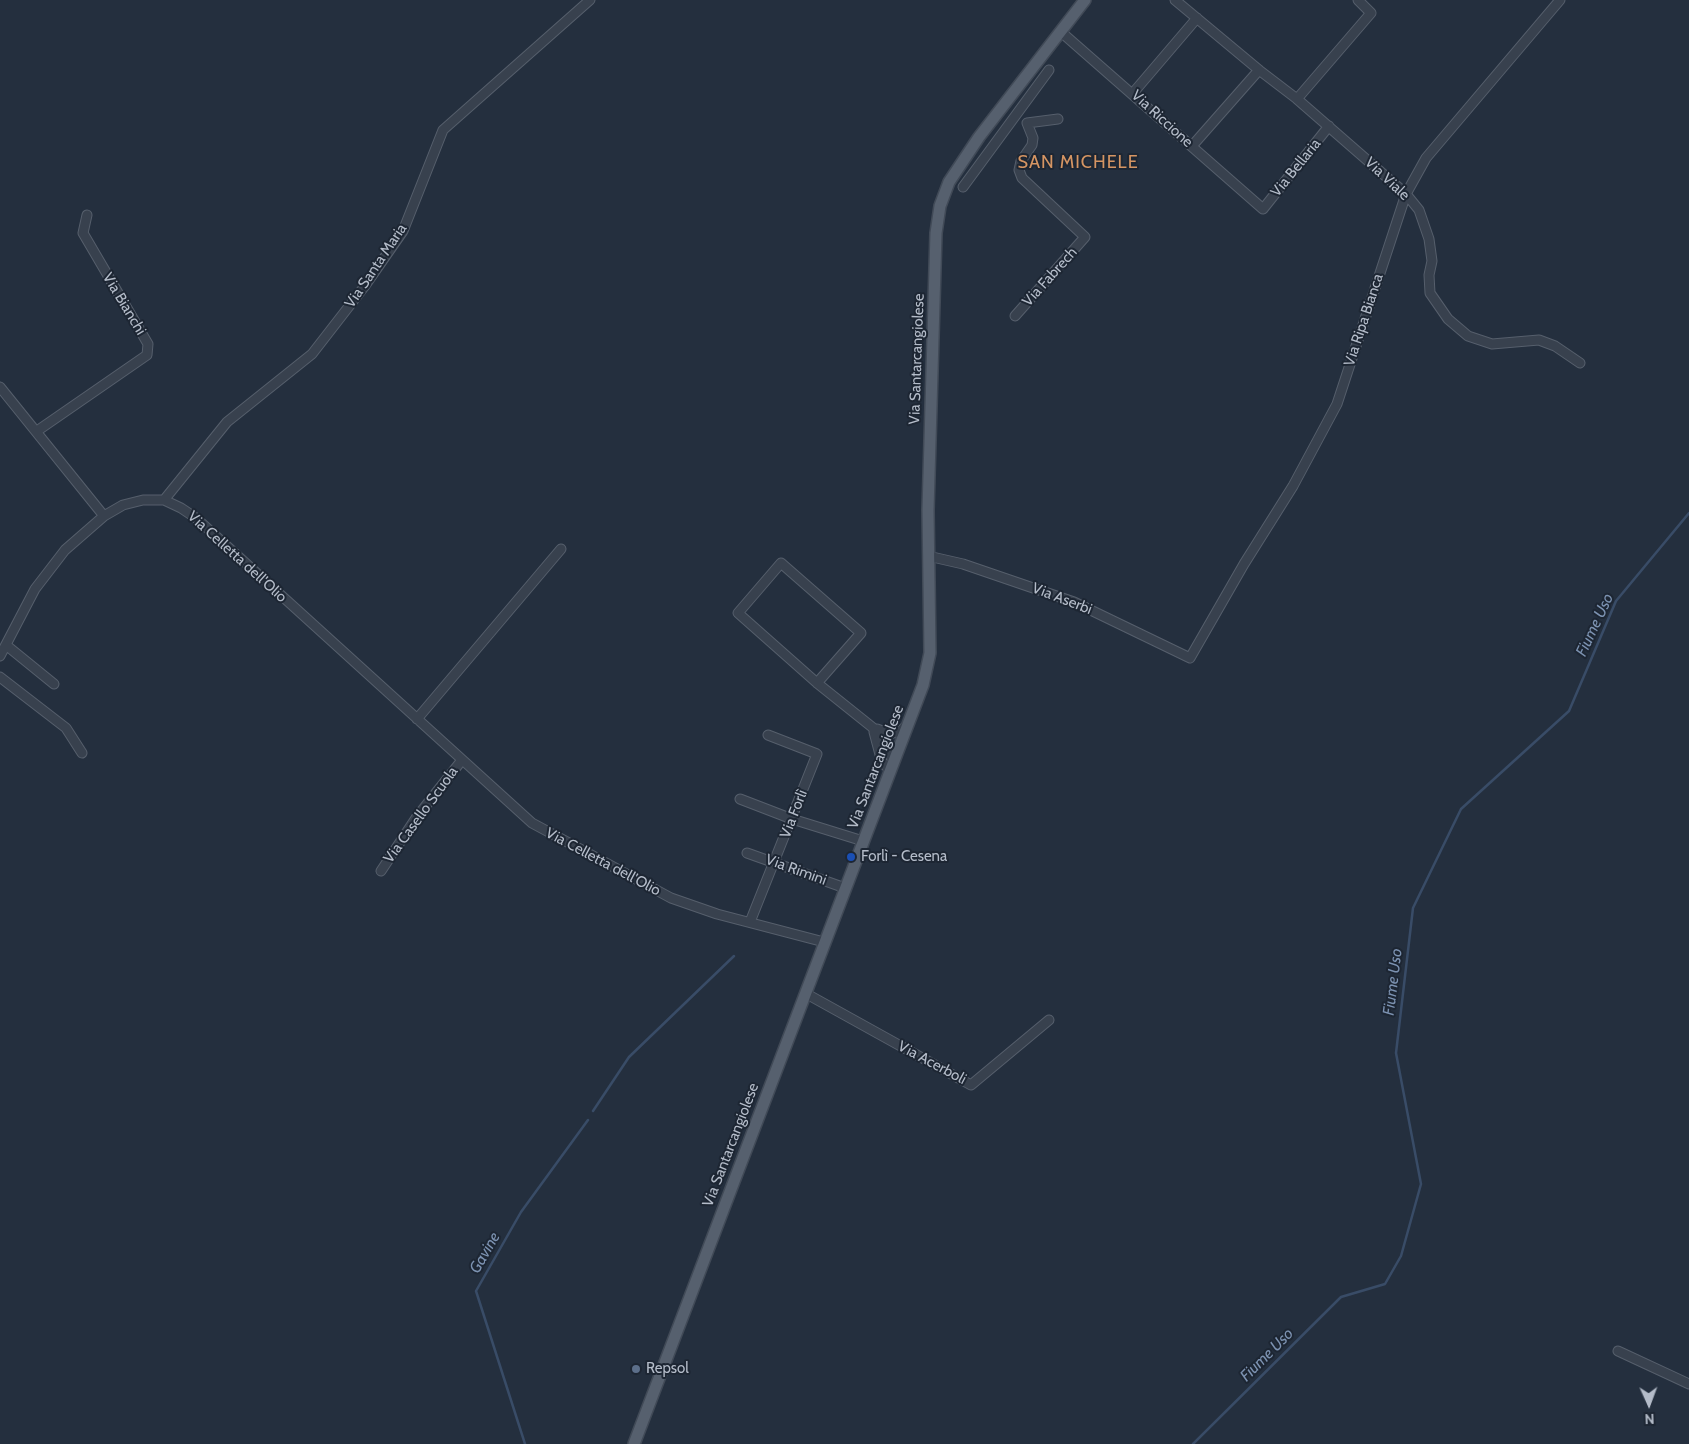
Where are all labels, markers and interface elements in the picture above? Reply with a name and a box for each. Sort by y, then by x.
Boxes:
street label: Via Riccione [1127,87,1197,151]
street label: Via Bellaria [1267,135,1325,201]
district label: SAN MICHELE [1016,152,1140,174]
street label: Via Viale [1361,154,1413,204]
street label: Via Santa Maria [341,220,411,312]
street label: Via Fabrech [1019,244,1081,310]
street label: Via Bianchi [98,270,150,338]
street label: Via Ripa Bianca [1341,271,1387,369]
street label: Via Santarcangiolese [906,293,928,425]
street label: Via Celletta dell'Olio [184,508,290,606]
street label: Via Aserbi [1029,579,1095,619]
water label: Fiume Uso [1572,590,1618,660]
street label: Via Santarcangiolese [844,703,908,831]
street label: Via Casello Scuola [380,763,462,867]
street label: Via Forlì [777,787,811,841]
street label: Via Celletta dell'Olio [542,824,664,900]
place label: Forlì - Cesena [861,848,947,866]
street label: Via Rimini [763,851,829,889]
marker: Forlì - Cesena [845,851,857,863]
water label: Fiume Uso [1379,947,1407,1017]
street label: Via Acerboli [895,1037,969,1089]
street label: Via Santarcangiolese [699,1081,763,1209]
water label: Gavine [466,1229,504,1277]
water label: Fiume Uso [1236,1324,1298,1386]
place label: Repsol [646,1360,689,1378]
marker: Repsol [630,1363,642,1375]
north arrow [1624,1379,1674,1429]
text: N [1644,1410,1655,1428]

